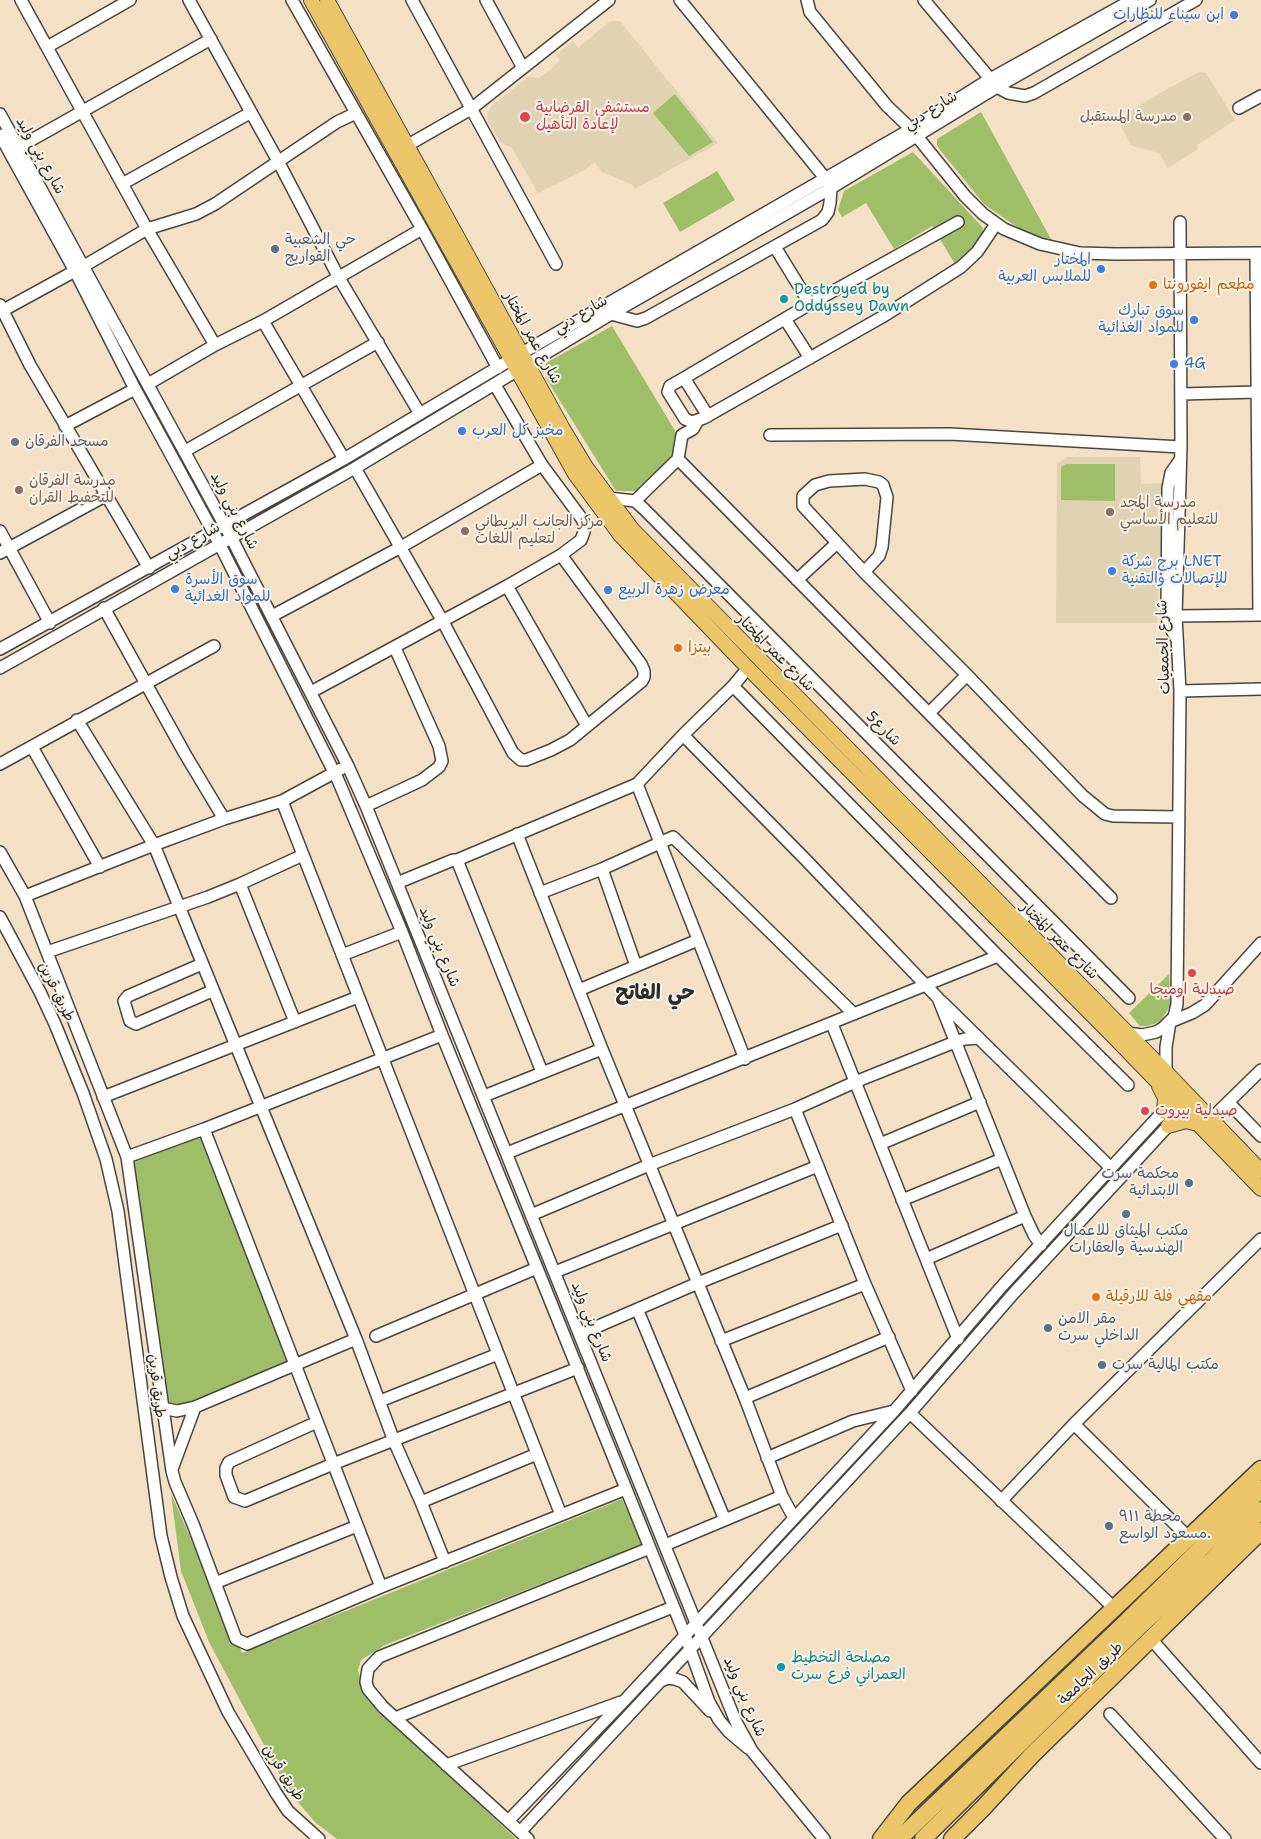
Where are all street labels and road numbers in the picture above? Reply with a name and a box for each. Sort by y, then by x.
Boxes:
street label: شارع دبي [901,88,961,134]
street label: شارع بني وليد [11,114,69,198]
street label: شارع عمر المختار [499,289,565,387]
street label: شارع دبي [551,292,611,338]
street label: شارع بني وليد [206,469,262,553]
street label: شارع دبي [163,519,223,563]
street label: شارع الجمعيات [1153,599,1175,695]
street label: شارع عمر المختار [732,610,818,696]
street label: شارع5 [862,708,904,750]
street label: شارع عمر المختار [1016,898,1102,984]
street label: شارع بني وليد [415,904,463,990]
street label: طريق قرين [34,959,78,1025]
street label: شارع بني وليد [567,1279,615,1365]
street label: طريق قرين [143,1353,169,1419]
street label: طريق الجامعة [1055,1639,1127,1709]
street label: شارع بني وليد [719,1654,769,1740]
street label: طريق قرين [258,1741,308,1805]

